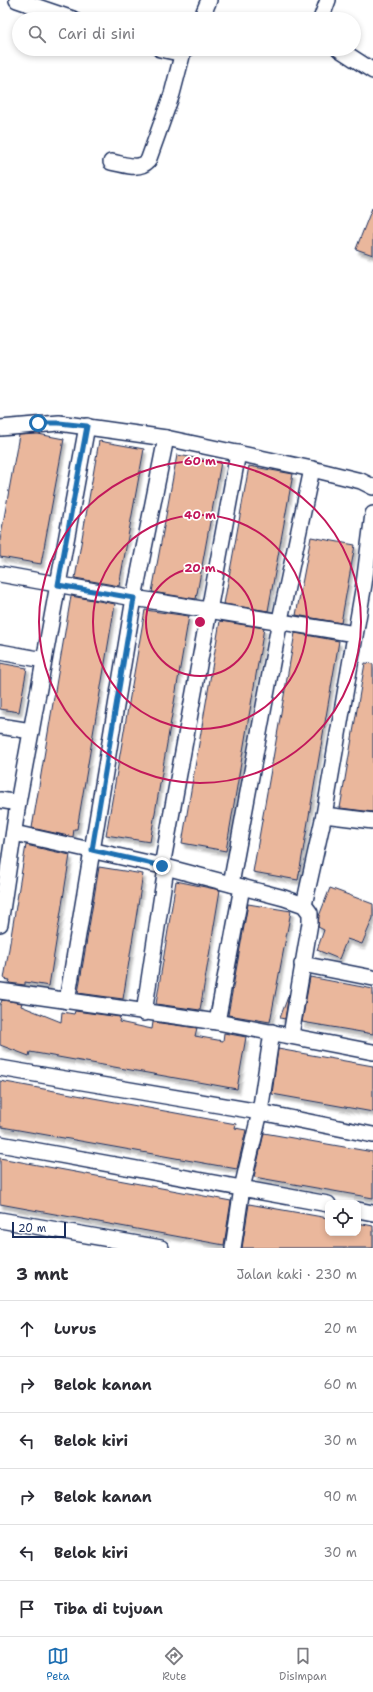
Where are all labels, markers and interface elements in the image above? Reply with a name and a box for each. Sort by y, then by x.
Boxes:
search box [12,12,361,56]
icon: search [26,23,48,45]
text: Cari di sini [58,24,135,44]
route start [29,414,47,432]
text: 60 m [184,453,216,469]
text: 40 m [184,507,216,523]
text: 20 m [184,560,216,576]
centre of rings [193,615,207,629]
route end [153,857,171,875]
map controls [325,1200,361,1236]
button: locate [325,1200,361,1236]
scale bar [12,1220,66,1239]
text: 20 m [18,1221,46,1236]
text: 3 mnt [16,1263,69,1285]
text: Jalan kaki · 230 m [236,1266,357,1283]
icon: ahead [16,1318,38,1340]
text: Lurus [54,1319,96,1339]
text: 20 m [324,1320,357,1337]
icon: right [16,1374,38,1396]
text: Belok kanan [54,1375,152,1395]
text: 60 m [324,1376,357,1393]
icon: left [16,1430,38,1452]
text: Belok kiri [54,1431,128,1451]
text: 30 m [323,1432,357,1449]
icon: right [16,1486,38,1508]
text: Belok kanan [54,1487,152,1507]
text: 90 m [323,1488,357,1505]
icon: left [16,1542,38,1564]
text: Belok kiri [54,1543,128,1563]
text: 30 m [323,1544,357,1561]
icon: arrive [16,1598,38,1620]
text: Tiba di tujuan [54,1599,163,1619]
tab: Peta [46,1645,70,1684]
tab: Rute [162,1645,187,1684]
tab: Disimpan [279,1645,327,1684]

